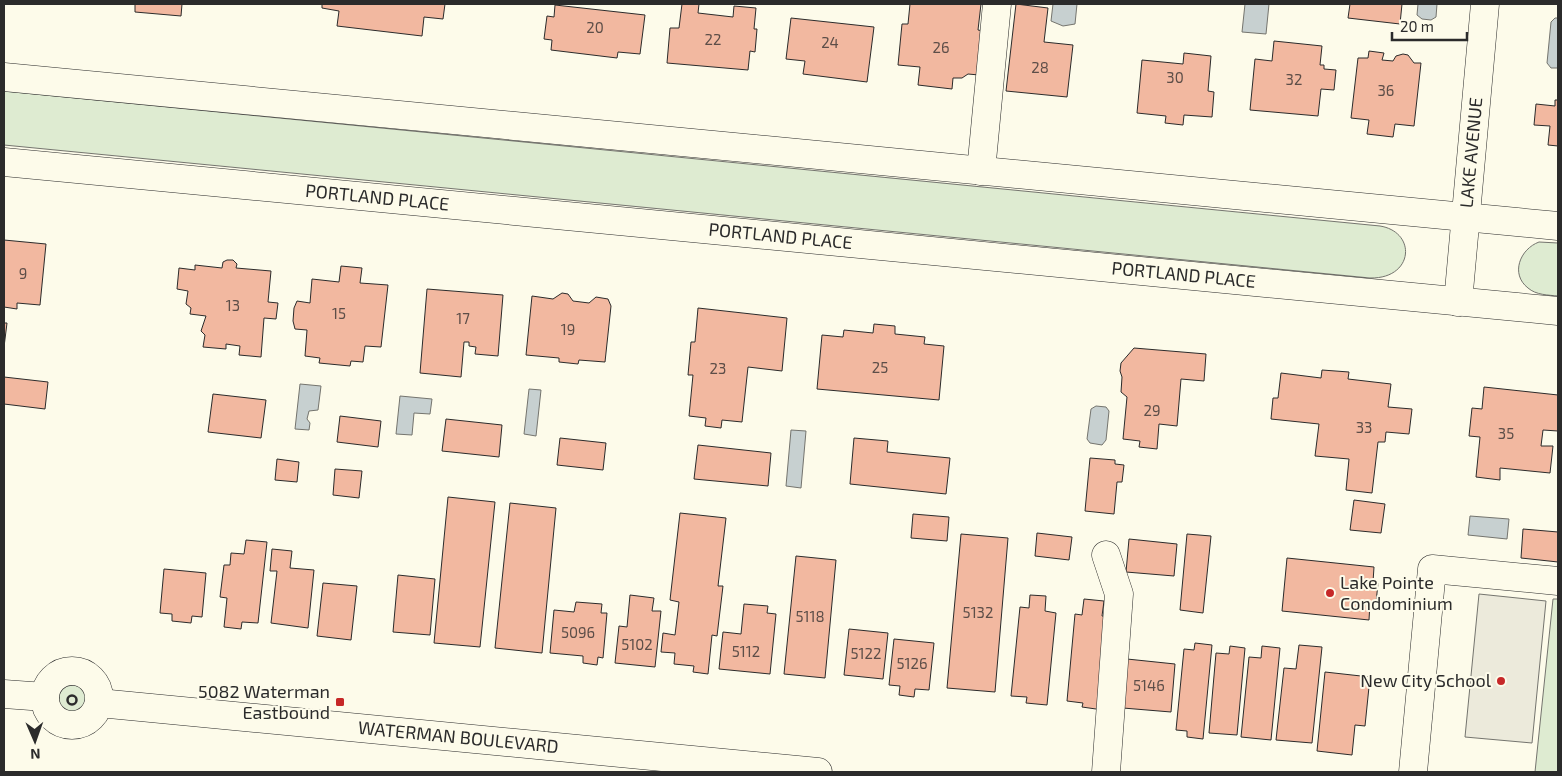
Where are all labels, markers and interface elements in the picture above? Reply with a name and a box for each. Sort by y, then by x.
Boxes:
scale bar [1392,10,1467,42]
text: 20 m [1400,17,1434,35]
house number: 20 [586,18,604,36]
house number: 22 [705,30,721,48]
house number: 24 [821,33,839,51]
house number: 26 [932,38,950,56]
house number: 28 [1031,58,1049,76]
house number: 30 [1166,68,1184,86]
house number: 32 [1286,70,1302,88]
house number: 36 [1378,81,1394,99]
street label: LAKE AVENUE [1455,96,1487,209]
street label: PORTLAND PLACE [304,179,450,215]
street label: PORTLAND PLACE [708,218,854,253]
street label: PORTLAND PLACE [1111,256,1257,292]
house number: 9 [19,264,27,282]
house number: 13 [226,296,240,314]
house number: 15 [332,304,346,322]
house number: 17 [456,309,470,327]
house number: 19 [561,320,575,338]
house number: 25 [872,358,888,376]
house number: 23 [710,359,726,377]
house number: 29 [1143,401,1161,419]
house number: 33 [1356,418,1372,436]
house number: 35 [1498,424,1514,442]
place label: Lake Pointe Condominium [1340,571,1453,614]
marker: Lake Pointe Condominium [1324,587,1336,599]
house number: 5132 [963,603,993,621]
house number: 5118 [795,607,825,625]
house number: 5096 [561,623,595,641]
house number: 5102 [621,635,653,653]
house number: 5112 [732,642,760,660]
house number: 5122 [851,644,881,662]
house number: 5126 [896,654,928,672]
place label: New City School [1360,669,1492,691]
marker: New City School [1495,675,1507,687]
house number: 5146 [1133,676,1165,694]
place label: 5082 Waterman Eastbound [198,680,330,723]
marker: 5082 Waterman Eastbound [334,696,346,708]
north arrow [10,716,60,766]
street label: WATERMAN BOULEVARD [357,716,560,757]
text: N [30,746,41,763]

